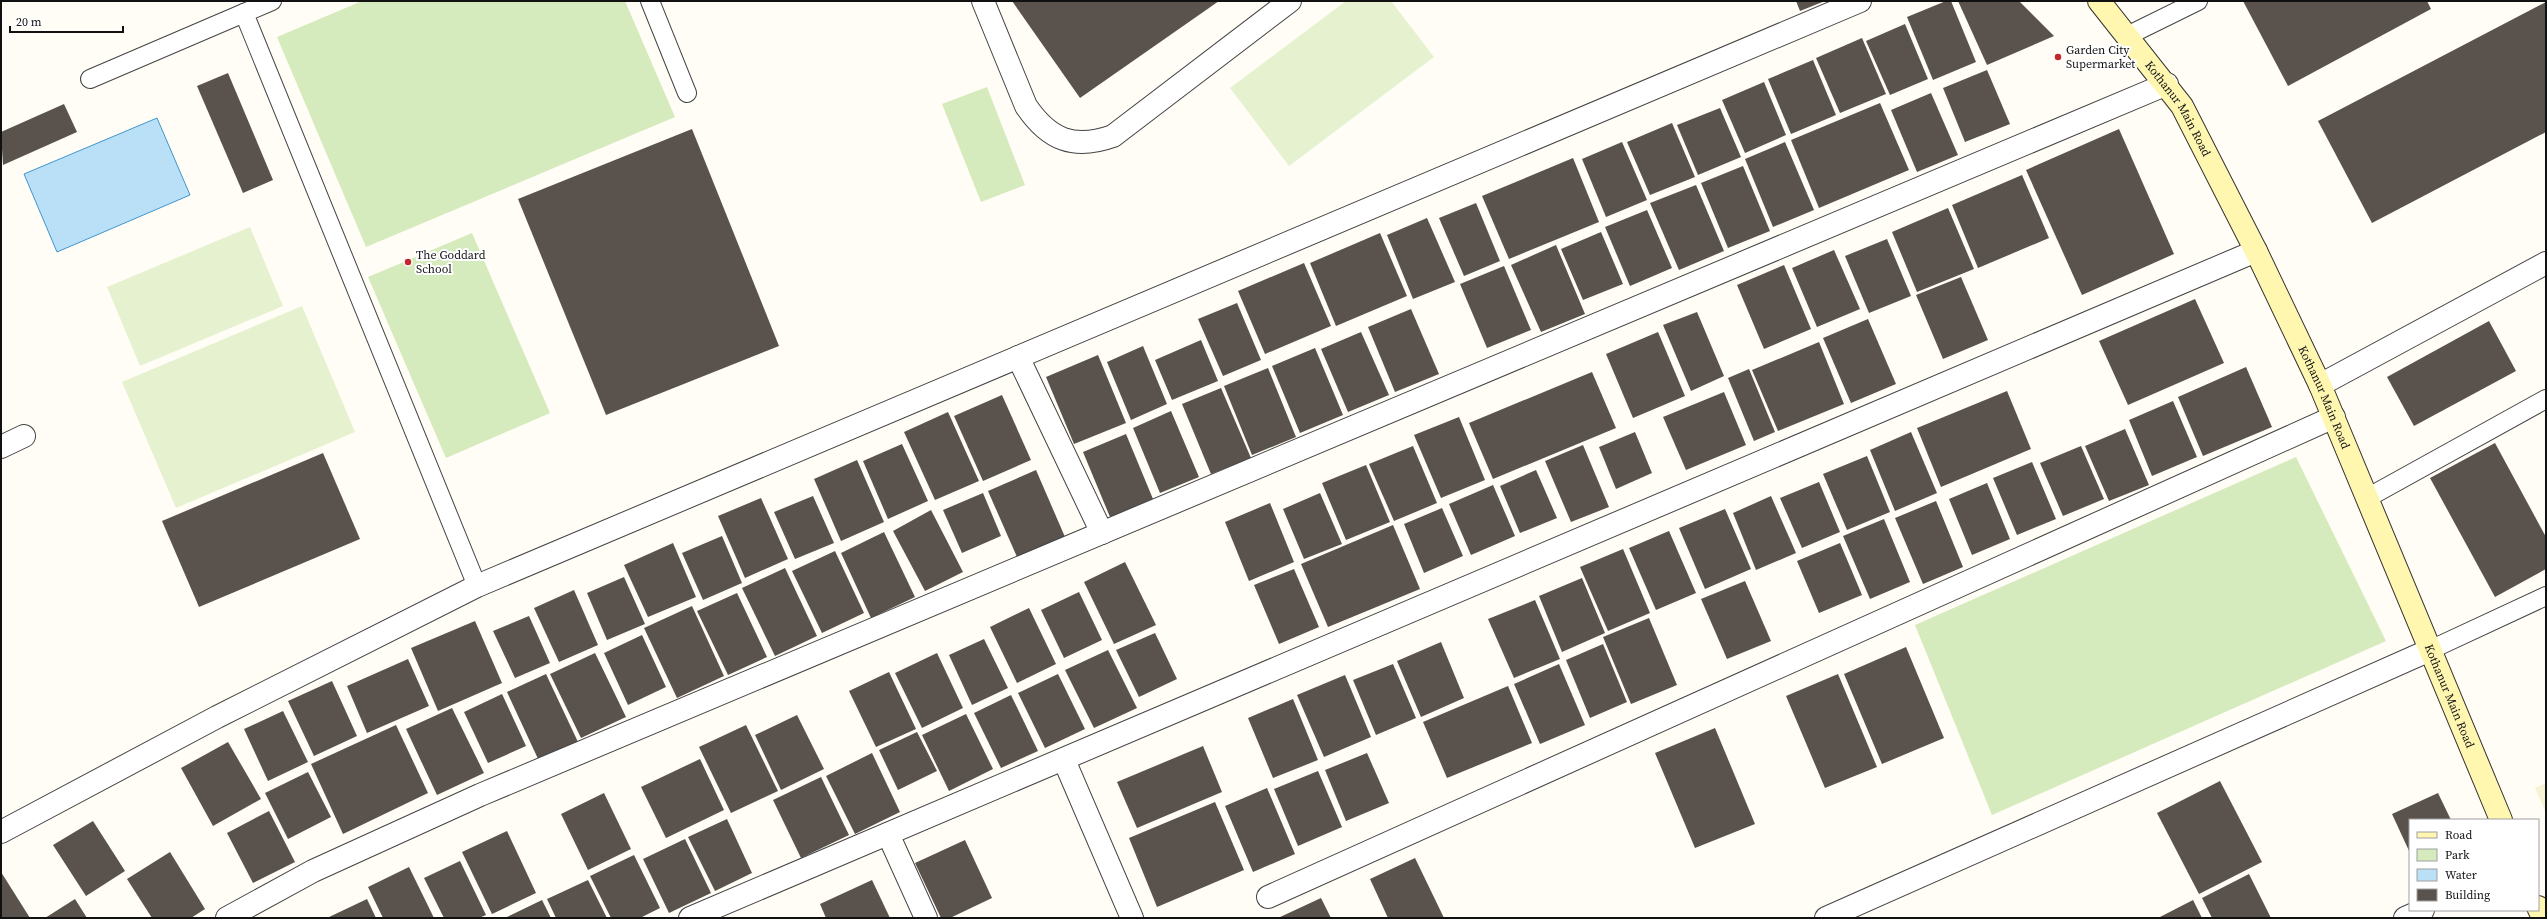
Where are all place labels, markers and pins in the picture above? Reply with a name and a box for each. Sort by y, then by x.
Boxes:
place label: Garden City Supermarket [2066,42,2135,72]
marker: Garden City Supermarket [2053,52,2063,62]
place label: The Goddard School [416,247,486,277]
marker: The Goddard School [403,257,413,267]

